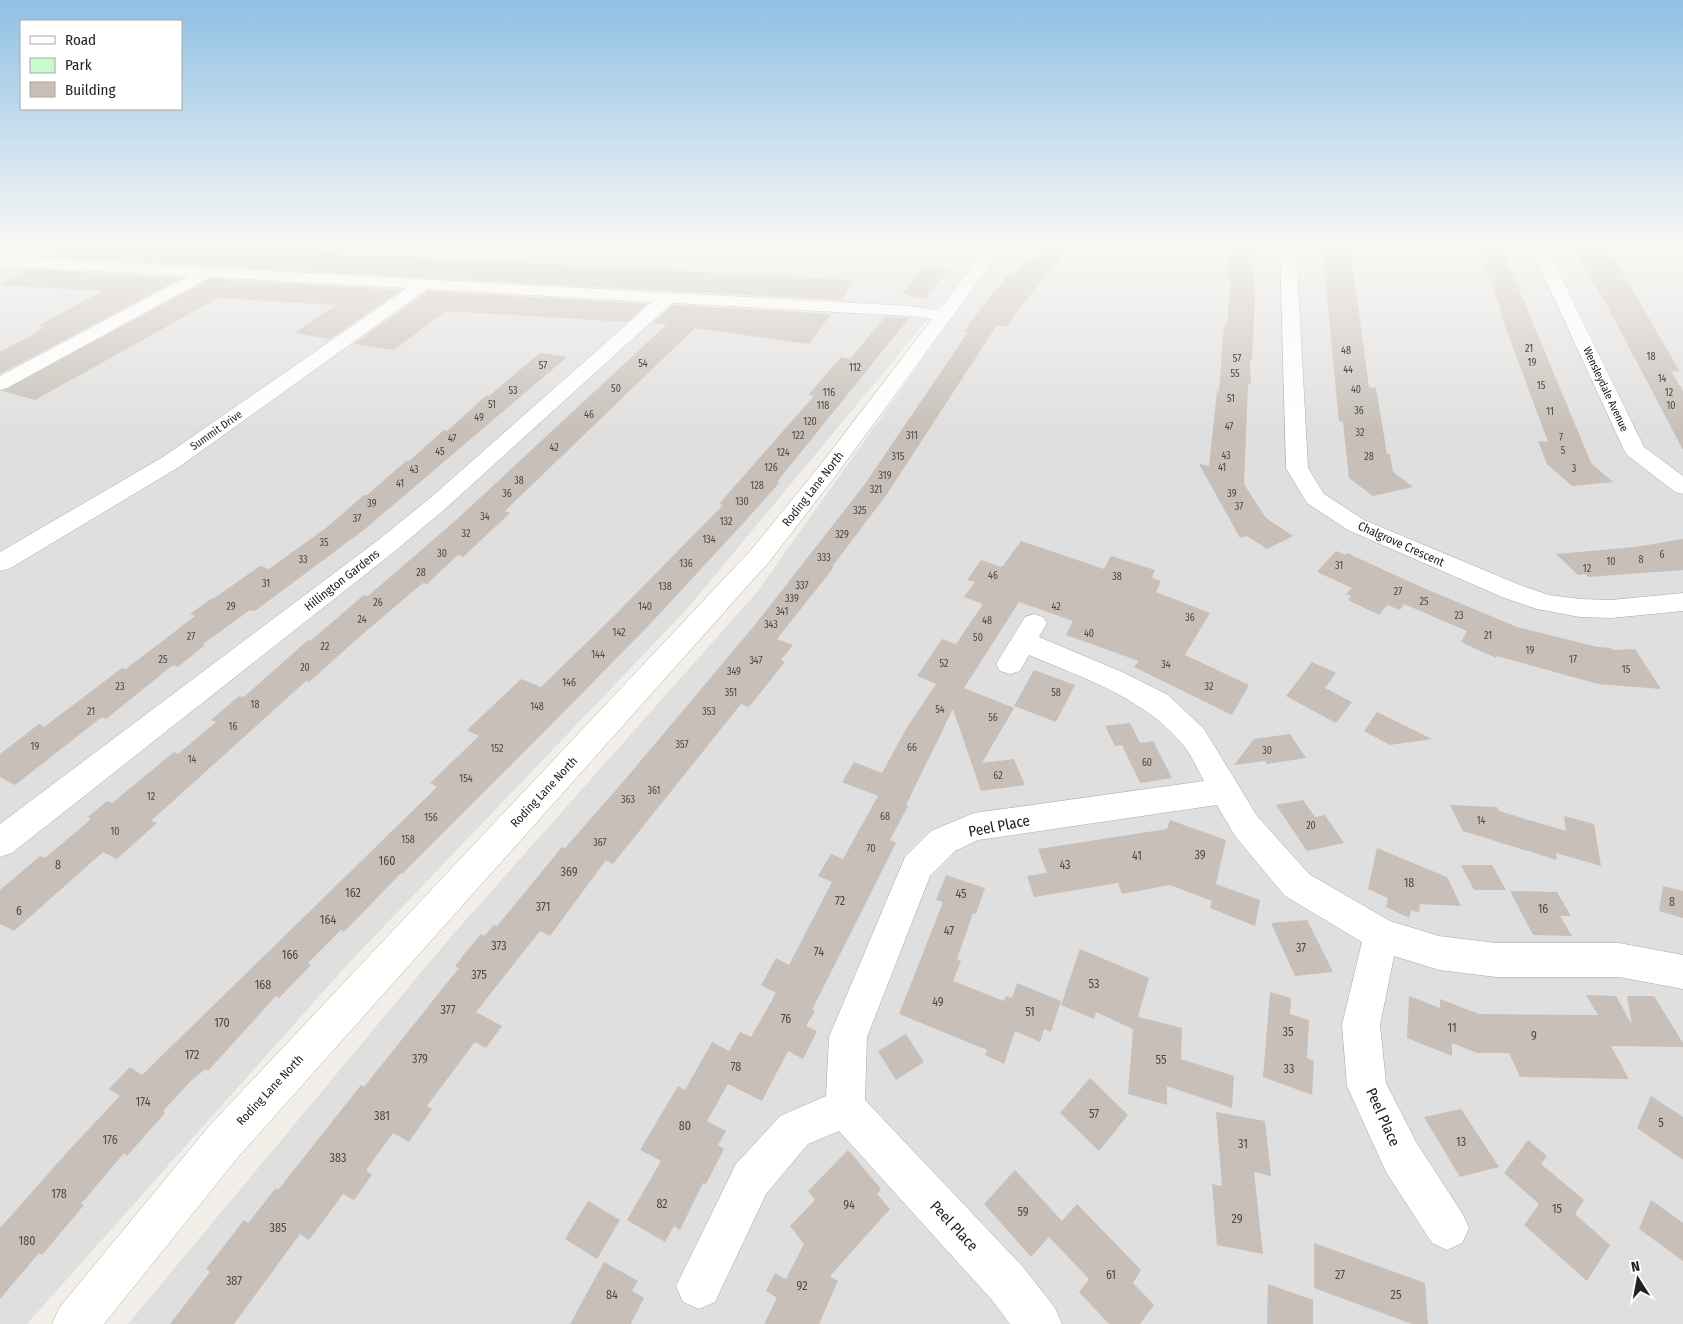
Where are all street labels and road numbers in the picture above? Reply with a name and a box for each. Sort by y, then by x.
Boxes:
street label: Wensleydale Avenue [1580,345,1631,434]
street label: Summit Drive [188,408,245,453]
street label: Roding Lane North [779,449,847,529]
street label: Chalgrove Crescent [1356,519,1446,569]
street label: Hillington Gardens [302,546,382,614]
street label: Roding Lane North [508,754,580,830]
street label: Peel Place [967,811,1031,841]
street label: Roding Lane North [234,1052,306,1128]
street label: Peel Place [1362,1085,1404,1149]
street label: Peel Place [926,1197,982,1255]

